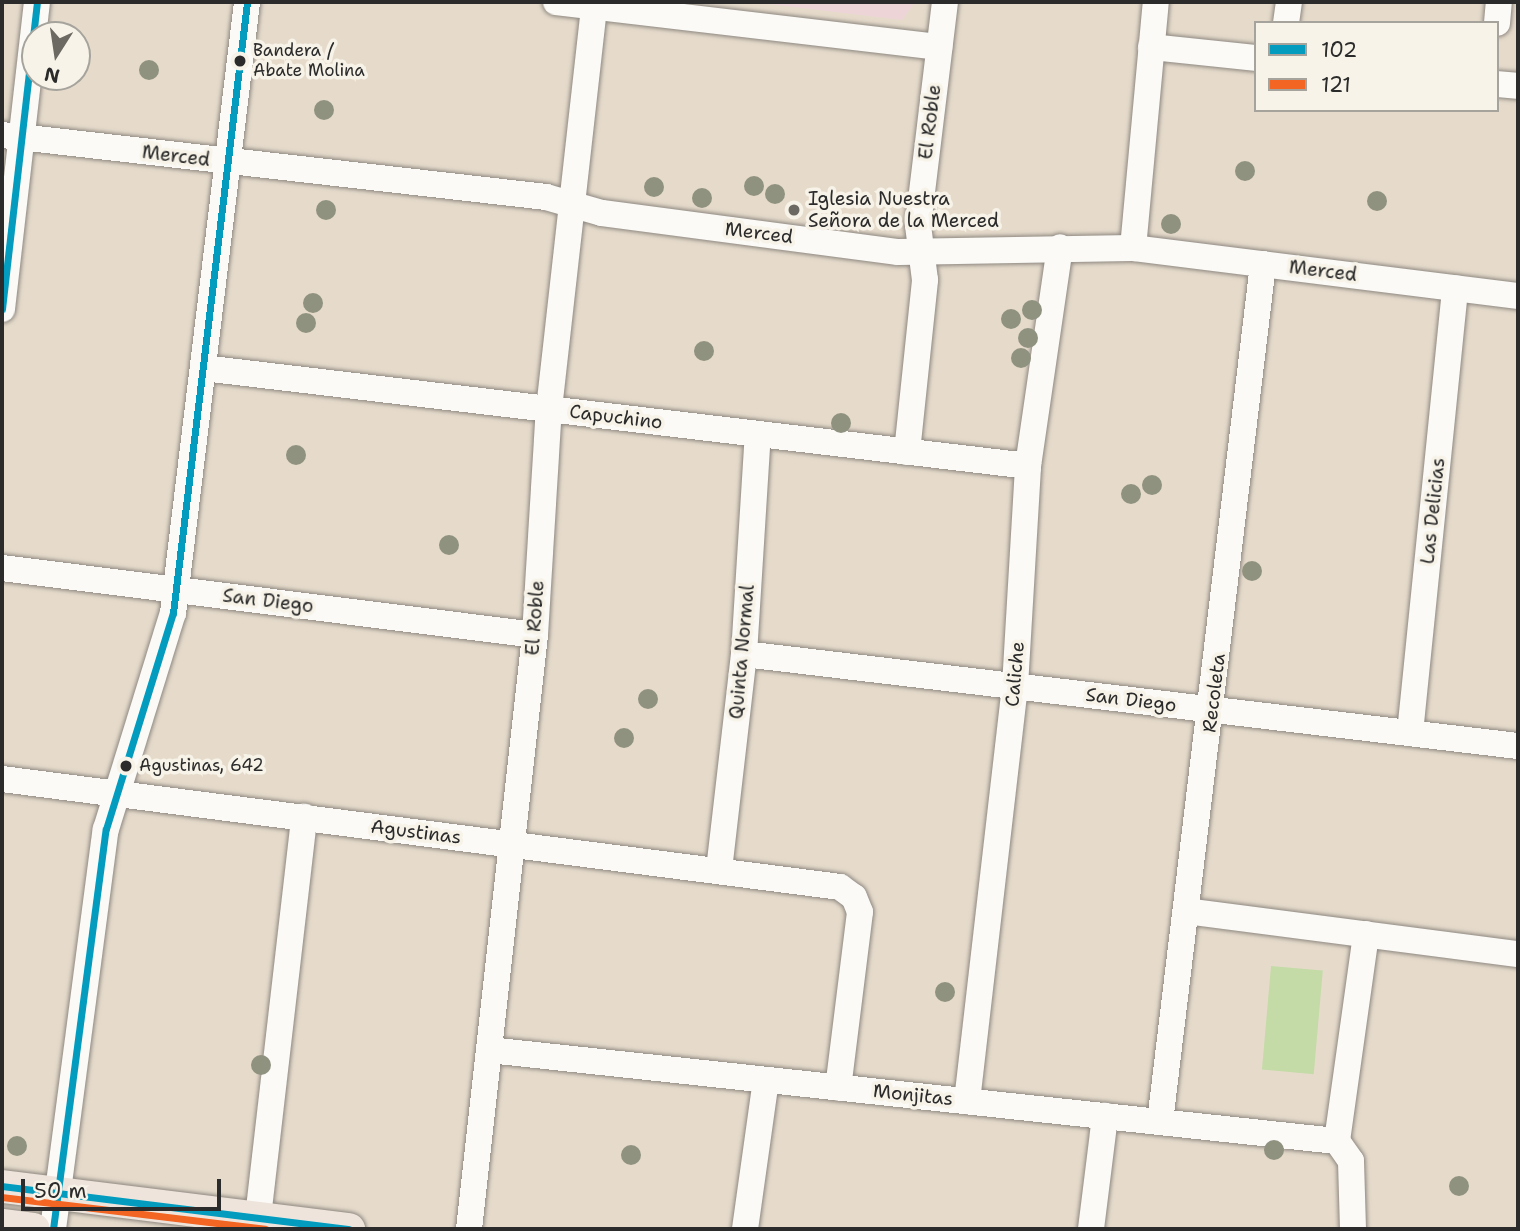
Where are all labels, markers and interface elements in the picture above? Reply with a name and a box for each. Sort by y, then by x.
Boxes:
north arrow [21,21,91,91]
legend [1254,21,1499,112]
text: 102 [1321,36,1357,64]
place label: Bandera / Abate Molina [253,41,365,81]
marker: Bandera / Abate Molina [233,54,247,68]
text: N [42,61,62,89]
text: 121 [1321,71,1351,99]
street label: El Roble [914,83,946,161]
street label: Merced [141,141,211,171]
place label: Iglesia Nuestra Señora de la Merced [808,188,999,232]
marker: Iglesia Nuestra Señora de la Merced [786,202,802,218]
street label: Merced [724,218,794,248]
street label: Merced [1288,256,1358,286]
street label: Capuchino [568,400,664,434]
street label: Las Delicias [1416,457,1450,565]
street label: El Roble [521,580,549,656]
street label: San Diego [221,584,315,618]
street label: Quinta Normal [725,584,759,720]
street label: Caliche [1001,640,1029,708]
street label: Recoleta [1198,652,1230,734]
street label: San Diego [1084,683,1178,717]
place label: Agustinas, 642 [139,756,264,776]
marker: Agustinas, 642 [119,759,133,773]
street label: Agustinas [369,815,463,849]
street label: Monjitas [872,1079,954,1111]
scale bar [24,1164,224,1208]
text: 50 m [34,1177,87,1205]

